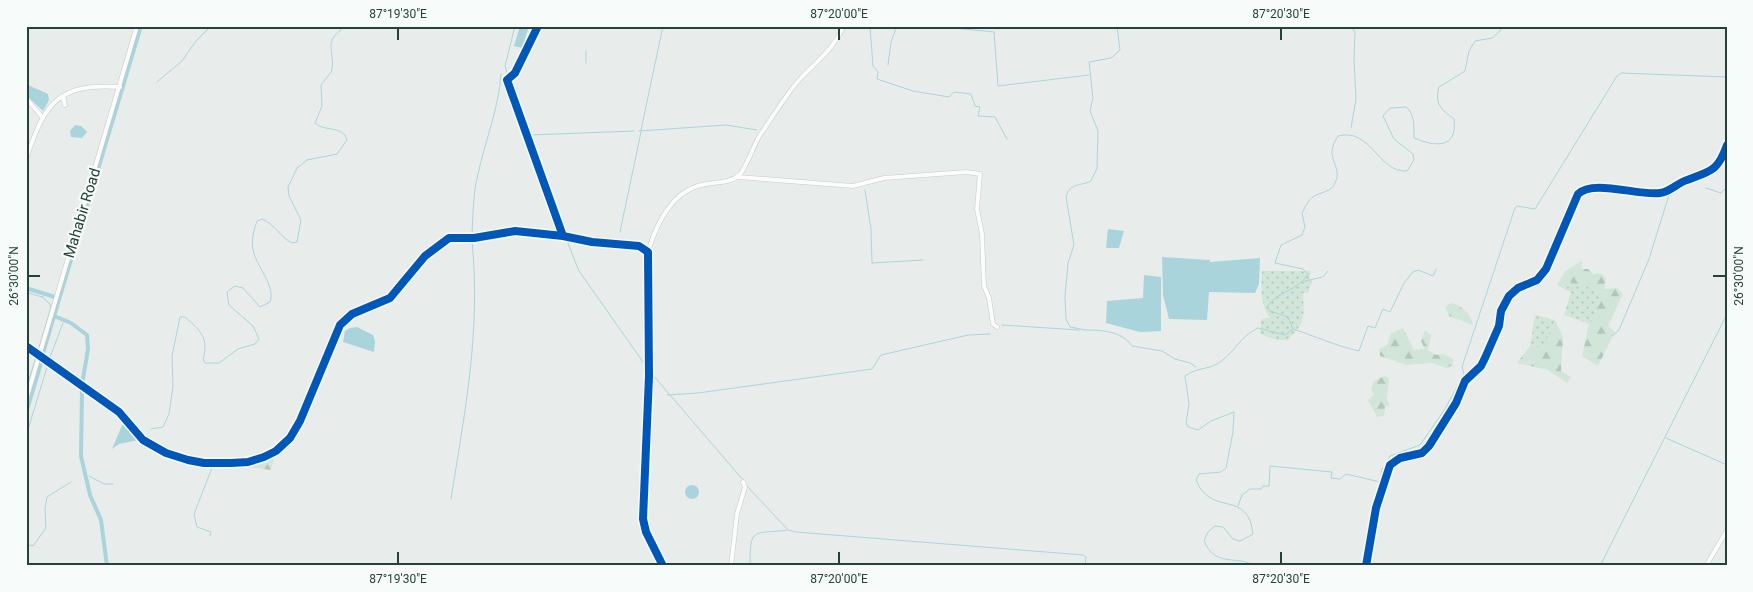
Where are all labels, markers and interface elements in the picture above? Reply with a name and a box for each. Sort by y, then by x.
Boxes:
text: 87°19'30"E [369,7,427,21]
text: 87°20'00"E [810,7,868,21]
text: 87°20'30"E [1252,7,1310,21]
street label: Mahabir Road [60,166,104,260]
text: 26°30'00"N [7,246,21,306]
text: 26°30'00"N [1732,246,1746,306]
text: 87°19'30"E [369,572,427,586]
text: 87°20'00"E [810,572,868,586]
text: 87°20'30"E [1252,572,1310,586]

